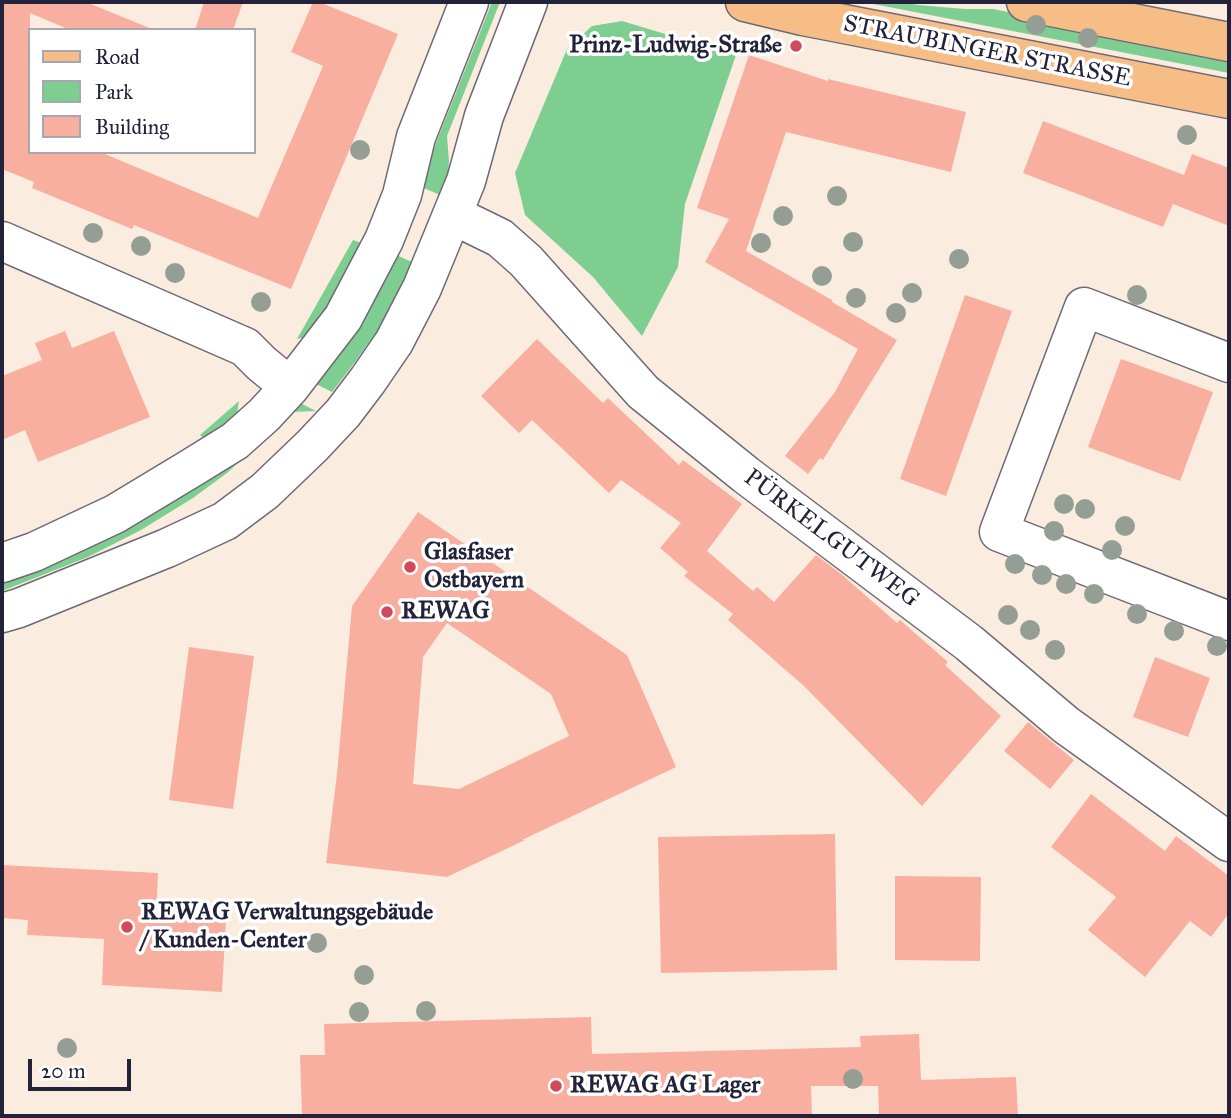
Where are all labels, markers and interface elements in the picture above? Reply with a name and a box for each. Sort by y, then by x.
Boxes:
street label: STRAUBINGER STRASSE [841,10,1133,94]
legend [28,28,256,154]
place label: Prinz-Ludwig-Straße [569,32,782,60]
marker: Prinz-Ludwig-Straße [788,38,804,54]
text: Road [95,44,140,70]
text: Park [95,79,133,105]
text: Building [95,114,169,140]
street label: PÜRKELGUTWEG [738,464,924,614]
place label: Glasfaser Ostbayern [424,539,524,595]
marker: Glasfaser Ostbayern [402,559,418,575]
place label: REWAG [401,598,490,626]
marker: REWAG [379,604,395,620]
place label: REWAG Verwaltungsgebäude / Kunden-Center [141,899,433,955]
marker: REWAG Verwaltungsgebäude / Kunden-Center [119,919,135,935]
scale bar [32,1044,135,1088]
text: 20 m [41,1058,86,1084]
place label: REWAG AG Lager [570,1072,760,1100]
marker: REWAG AG Lager [548,1078,564,1094]

